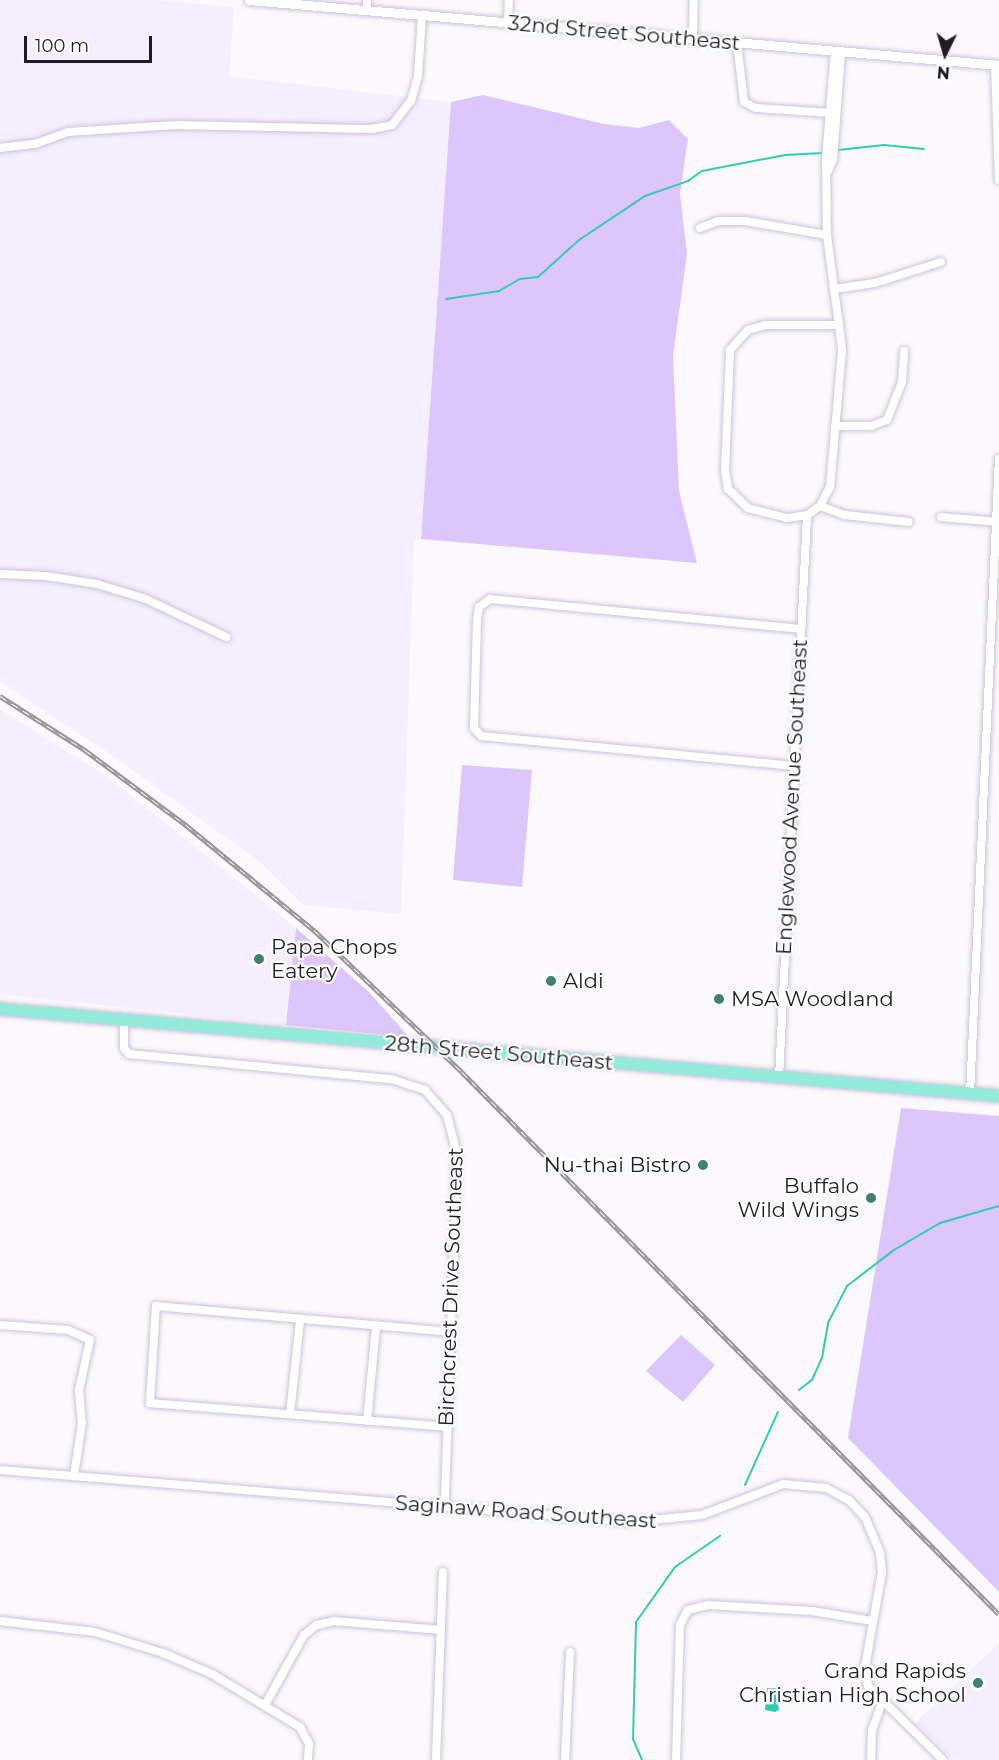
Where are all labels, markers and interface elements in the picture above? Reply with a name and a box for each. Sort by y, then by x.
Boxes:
street label: 32nd Street Southeast [507,10,741,56]
scale bar [27,24,154,62]
north arrow [915,24,975,84]
text: 100 m [35,35,89,57]
text: N [936,62,951,82]
street label: Englewood Avenue Southeast [771,638,813,956]
place label: Papa Chops Eatery [271,934,397,984]
marker: Papa Chops Eatery [252,952,266,966]
place label: Aldi [563,968,604,994]
marker: Aldi [544,974,558,988]
place label: MSA Woodland [731,986,894,1012]
marker: MSA Woodland [712,992,726,1006]
street label: 28th Street Southeast [384,1030,614,1076]
street label: Birchcrest Drive Southeast [434,1147,468,1427]
place label: Nu-thai Bistro [544,1152,691,1178]
marker: Nu-thai Bistro [696,1158,710,1172]
place label: Buffalo Wild Wings [738,1173,859,1223]
marker: Buffalo Wild Wings [864,1191,878,1205]
street label: Saginaw Road Southeast [394,1490,658,1534]
place label: Grand Rapids Christian High School [739,1658,966,1708]
marker: Grand Rapids Christian High School [971,1676,985,1690]

